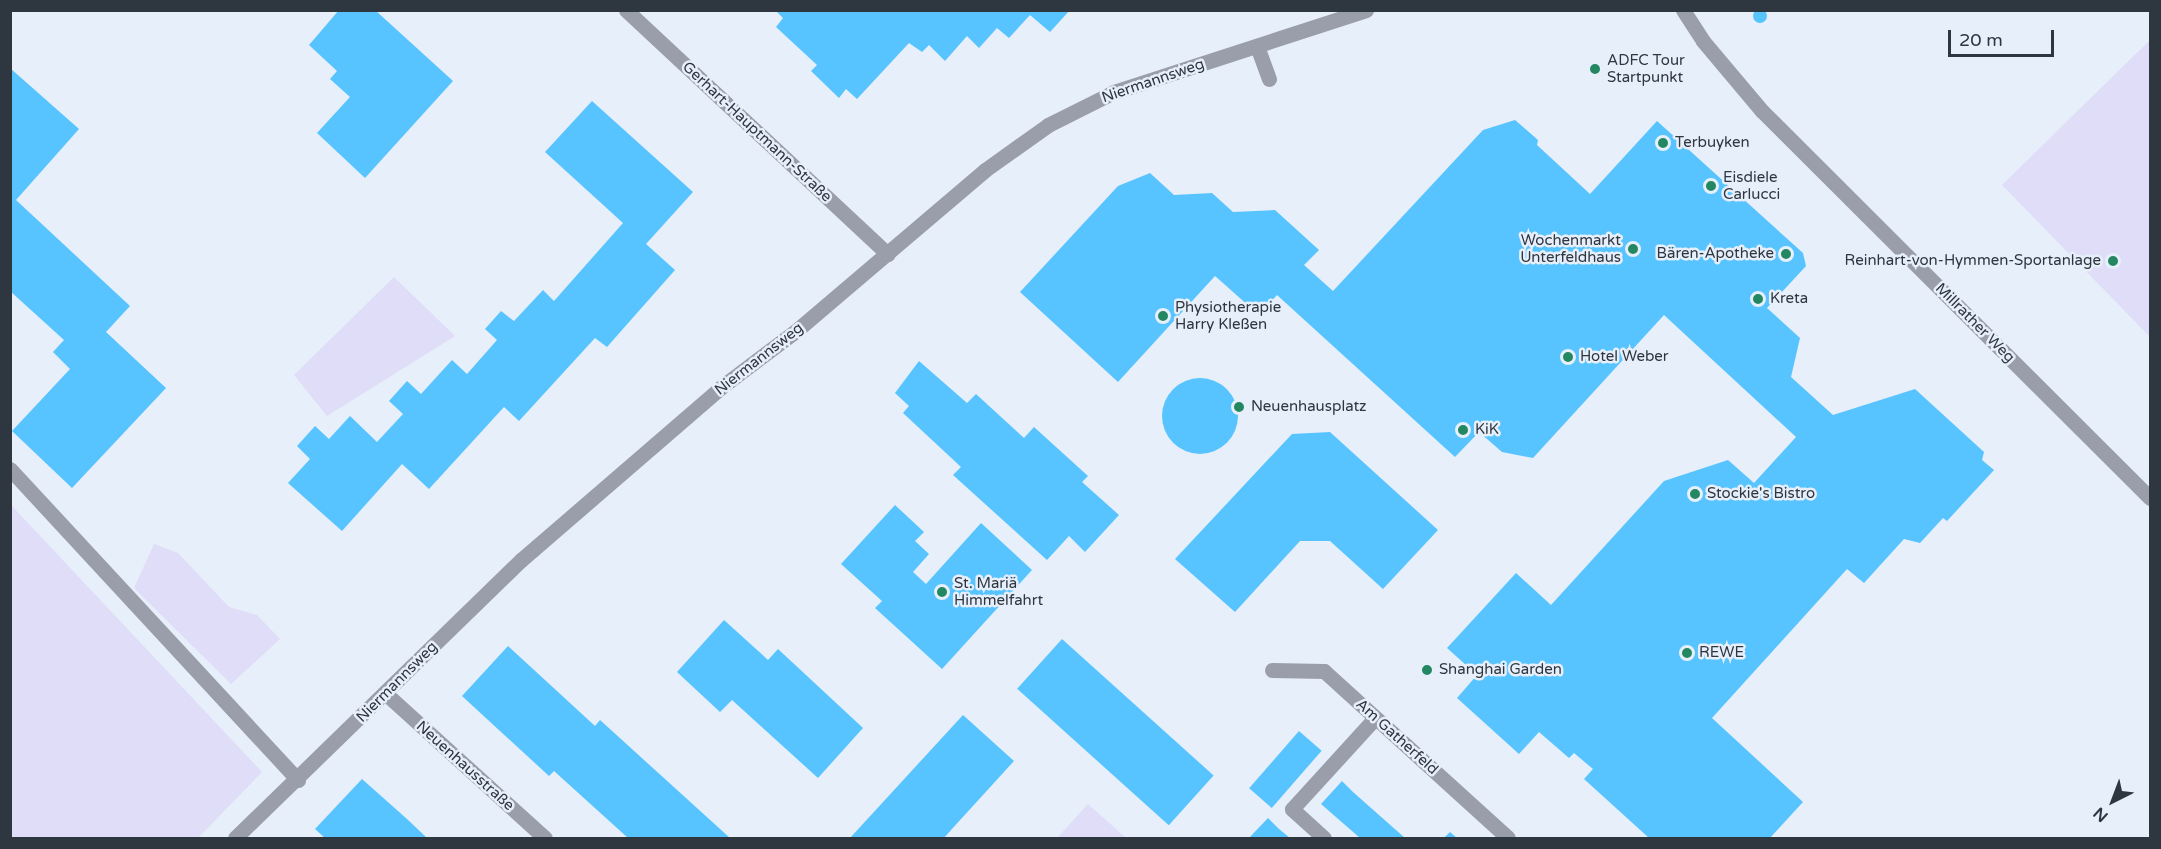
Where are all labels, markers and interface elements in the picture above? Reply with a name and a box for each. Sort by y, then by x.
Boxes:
scale bar [1951,18,2058,56]
text: 20 m [1959,29,2003,51]
place label: ADFC Tour Startpunkt [1607,51,1685,86]
street label: Niermannsweg [1099,55,1207,107]
street label: Gerhart-Hauptmann-Straße [679,58,835,206]
marker: ADFC Tour Startpunkt [1588,62,1602,76]
place label: Terbuyken [1675,134,1750,152]
marker: Terbuyken [1656,136,1670,150]
place label: Eisdiele Carlucci [1723,168,1780,203]
marker: Eisdiele Carlucci [1704,179,1718,193]
place label: Wochenmarkt Unterfeldhaus [1520,231,1621,266]
marker: Wochenmarkt Unterfeldhaus [1626,242,1640,256]
place label: Bären-Apotheke [1657,245,1774,263]
marker: Bären-Apotheke [1779,247,1793,261]
place label: Reinhart-von-Hymmen-Sportanlage [1845,252,2101,270]
marker: Reinhart-von-Hymmen-Sportanlage [2106,254,2120,268]
street label: Millrather Weg [1932,280,2018,366]
place label: Kreta [1770,290,1808,308]
marker: Kreta [1751,292,1765,306]
place label: Physiotherapie Harry Kleßen [1175,298,1281,333]
marker: Physiotherapie Harry Kleßen [1156,309,1170,323]
street label: Niermannsweg [711,319,807,399]
place label: Hotel Weber [1580,348,1669,366]
marker: Hotel Weber [1561,350,1575,364]
place label: Neuenhausplatz [1251,398,1367,416]
marker: Neuenhausplatz [1232,400,1246,414]
place label: KiK [1475,421,1499,439]
marker: KiK [1456,423,1470,437]
place label: Stockie's Bistro [1707,485,1815,503]
marker: Stockie's Bistro [1688,487,1702,501]
place label: St. Mariä Himmelfahrt [954,574,1043,609]
marker: St. Mariä Himmelfahrt [935,585,949,599]
street label: Niermannsweg [353,638,441,726]
place label: REWE [1699,644,1744,662]
marker: REWE [1680,646,1694,660]
place label: Shanghai Garden [1439,661,1562,679]
marker: Shanghai Garden [1420,663,1434,677]
street label: Am Gatherfeld [1352,695,1442,779]
street label: Neuenhausstraße [412,717,518,815]
north arrow [2083,771,2143,831]
text: N [2089,803,2112,826]

